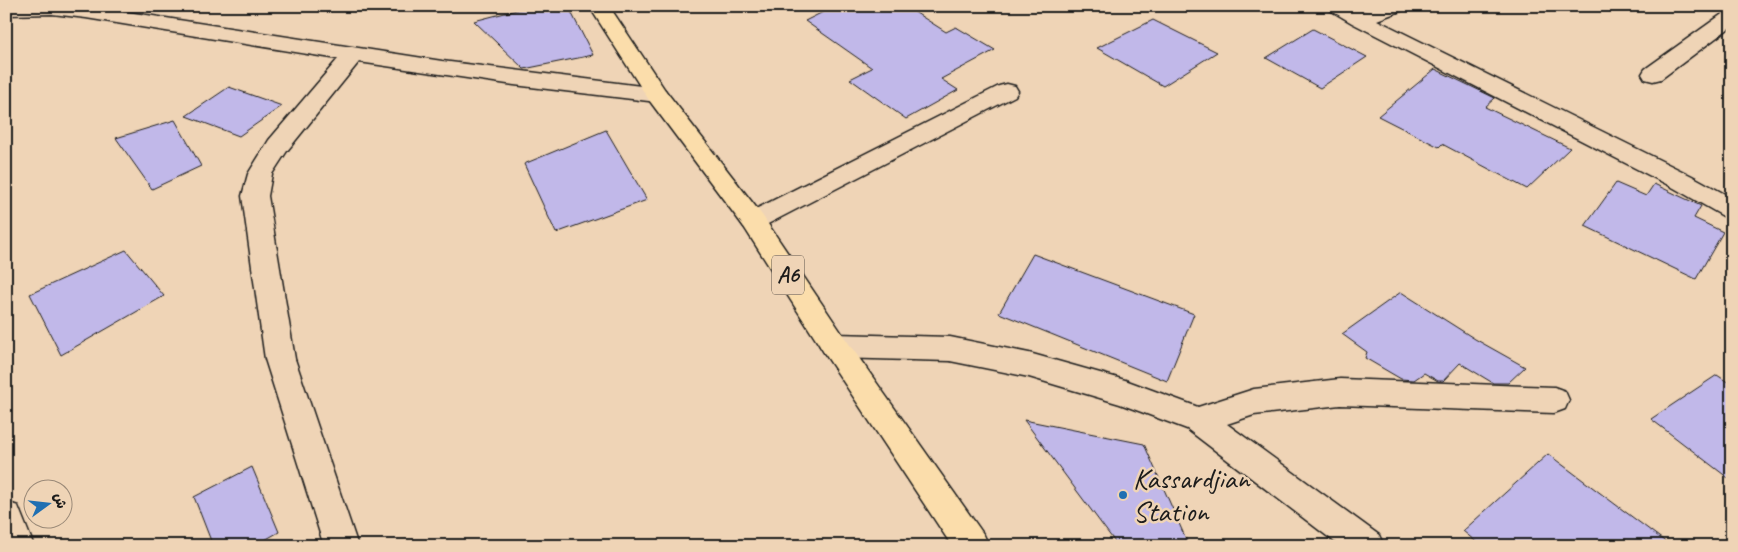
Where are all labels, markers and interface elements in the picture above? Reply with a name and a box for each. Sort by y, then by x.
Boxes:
road number: A6 [772,256,804,294]
place label: Kassardjian Station [1133,460,1251,530]
north arrow [22,480,72,530]
marker: Kassardjian Station [1117,489,1129,501]
text: ش [50,491,70,510]

